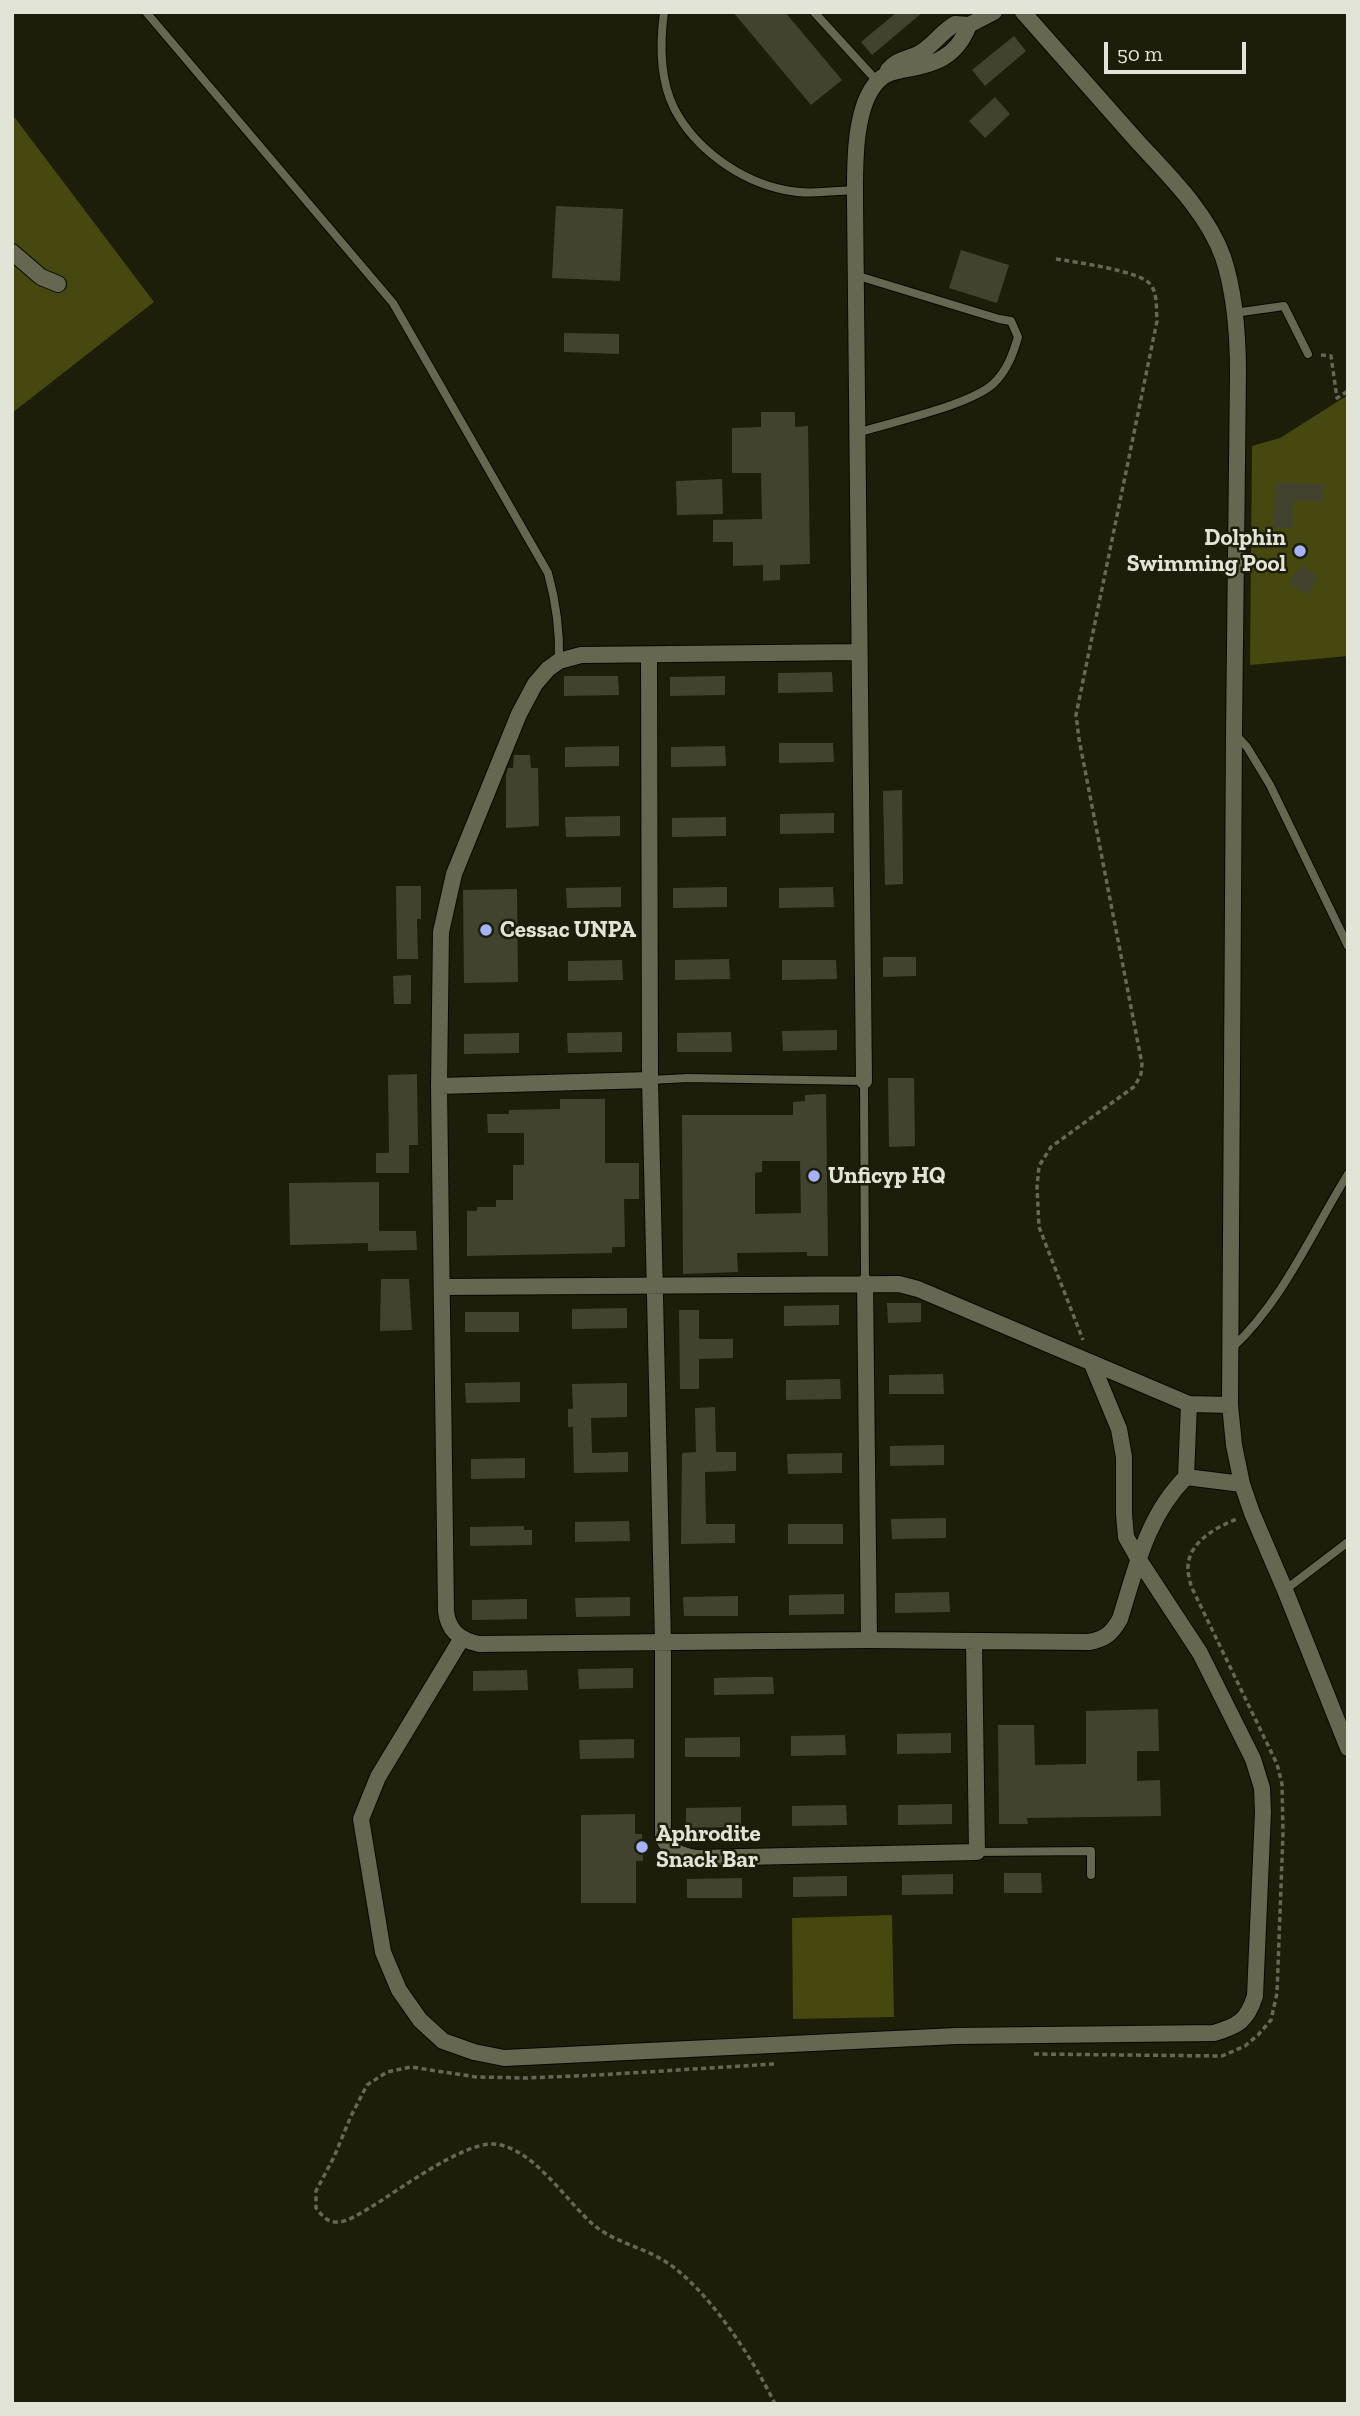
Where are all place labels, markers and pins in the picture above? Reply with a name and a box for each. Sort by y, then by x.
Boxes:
place label: Dolphin Swimming Pool [1127,524,1286,578]
marker: Dolphin Swimming Pool [1292,543,1308,559]
place label: Cessac UNPA [500,916,636,944]
marker: Cessac UNPA [478,922,494,938]
place label: Unficyp HQ [828,1162,945,1190]
marker: Unficyp HQ [806,1168,822,1184]
place label: Aphrodite Snack Bar [656,1820,761,1874]
marker: Aphrodite Snack Bar [634,1839,650,1855]

